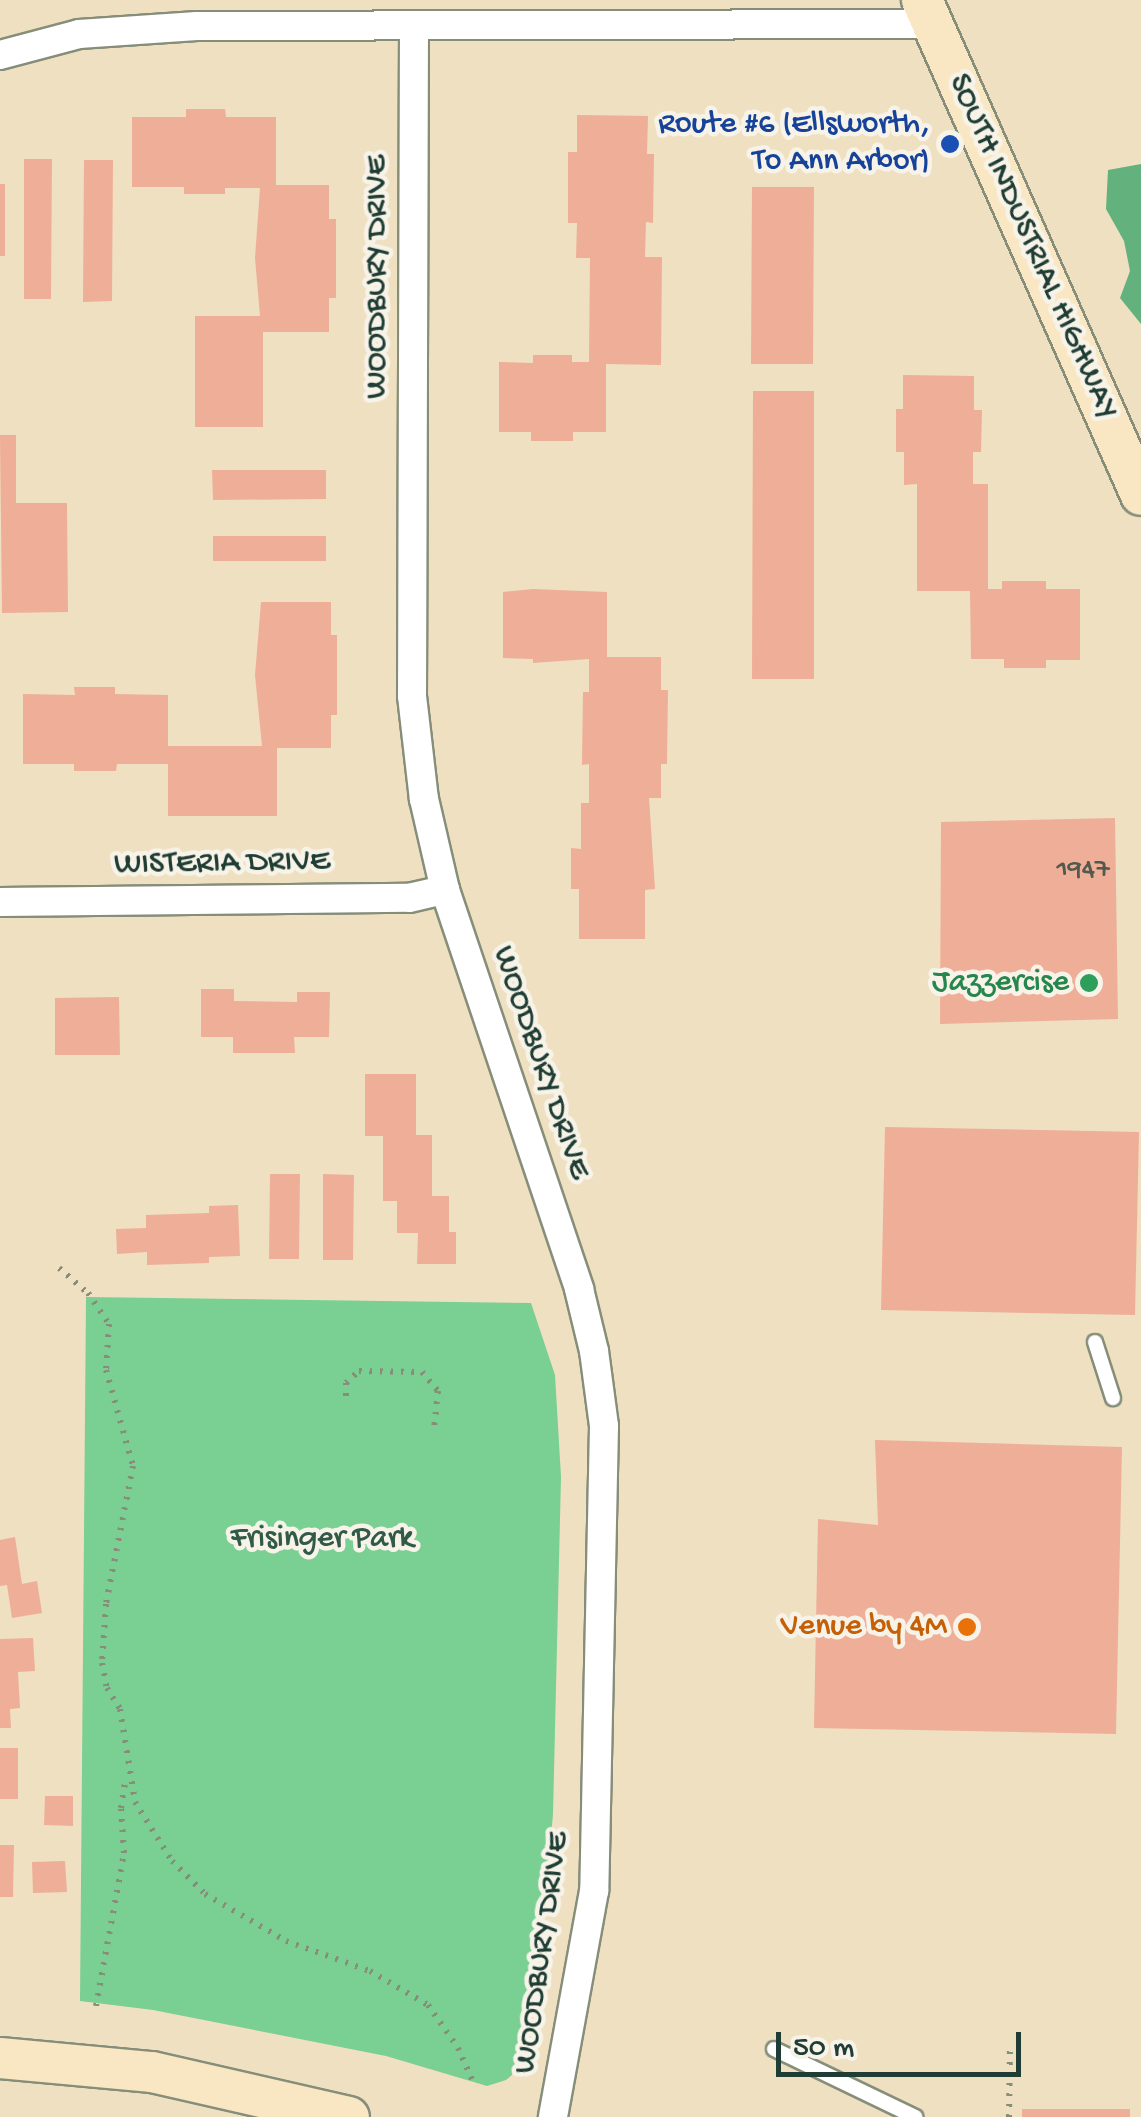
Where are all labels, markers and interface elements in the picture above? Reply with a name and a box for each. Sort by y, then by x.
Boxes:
street label: SOUTH INDUSTRIAL HIGHWAY [938,68,1126,426]
place label: Route #6 (Ellsworth, To Ann Arbor) [658,107,930,182]
marker: Route #6 (Ellsworth, To Ann Arbor) [939,133,961,155]
street label: WOODBURY DRIVE [359,155,397,399]
street label: WISTERIA DRIVE [114,843,330,885]
house number: 1947 [1056,854,1110,888]
street label: WOODBURY DRIVE [482,942,598,1184]
place label: Jazzercise [932,964,1069,1002]
marker: Jazzercise [1078,972,1100,994]
park label: Frisinger Park [230,1520,414,1558]
place label: Venue by 4M [781,1608,947,1646]
marker: Venue by 4M [956,1616,978,1638]
street label: WOODBURY DRIVE [507,1830,579,2076]
scale bar [781,2012,1026,2074]
text: 50 m [793,2032,854,2067]

